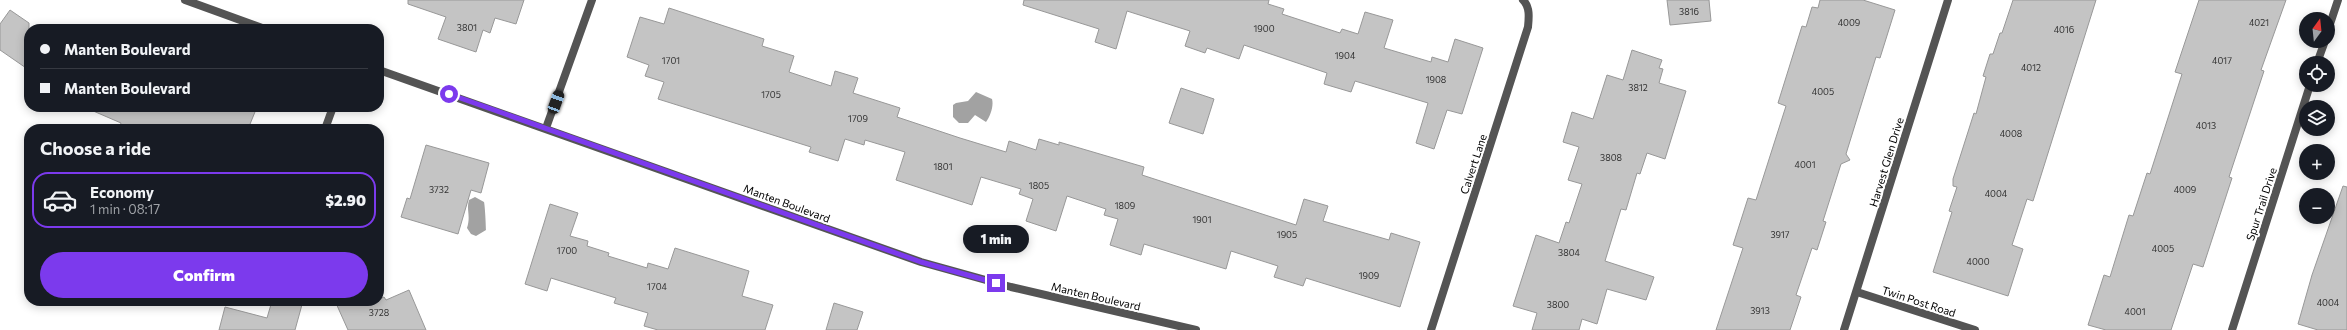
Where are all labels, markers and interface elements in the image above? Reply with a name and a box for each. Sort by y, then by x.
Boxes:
house number: 3816 [1679,6,1699,17]
north arrow [2299,12,2335,48]
map controls [2299,12,2335,224]
house number: 4009 [1838,17,1860,28]
house number: 4021 [2249,17,2269,28]
house number: 3801 [457,22,477,33]
house number: 1900 [1253,23,1275,34]
house number: 4016 [2054,24,2074,35]
text: Manten Boulevard [64,40,190,58]
house number: 1904 [1335,50,1356,61]
house number: 1701 [662,55,680,66]
house number: 4017 [2212,55,2232,66]
button: locate [2299,56,2335,92]
house number: 4012 [2021,62,2041,73]
house number: 1908 [1426,74,1446,85]
text: Manten Boulevard [64,79,190,97]
house number: 3812 [1628,82,1648,93]
route start [440,85,458,103]
house number: 4005 [1812,86,1834,97]
car [546,89,566,115]
house number: 1705 [761,89,781,100]
button: layers [2299,100,2335,136]
house number: 1709 [848,113,868,124]
street label: Harvest Glen Drive [1866,116,1906,208]
house number: 4013 [2196,120,2216,131]
house number: 4008 [2000,128,2022,139]
street label: Calvert Lane [1457,132,1489,196]
text: Choose a ride [40,137,151,159]
button: + [2299,144,2335,180]
house number: 3808 [1600,152,1622,163]
house number: 4001 [1795,159,1816,170]
house number: 1801 [933,161,953,172]
street label: Spur Trail Drive [2243,166,2279,242]
house number: 1805 [1029,180,1049,191]
street label: Manten Boulevard [742,181,832,225]
icon: car [42,182,78,218]
text: Economy [90,183,154,201]
house number: 3732 [429,184,449,195]
house number: 4009 [2174,184,2196,195]
house number: 4004 [1985,188,2008,199]
button: − [2299,188,2335,224]
text: $2.90 [325,191,366,209]
house number: 1809 [1115,200,1135,211]
text: 1 min · 08:17 [90,201,160,217]
house number: 1901 [1192,214,1212,225]
callout: 1 min [963,225,1029,253]
house number: 1905 [1277,229,1297,240]
house number: 3917 [1770,229,1790,240]
text: 1 min [980,231,1012,247]
house number: 4005 [2152,243,2174,254]
house number: 1700 [557,245,577,256]
house number: 3804 [1558,247,1581,258]
button: Confirm [40,252,368,298]
house number: 4000 [1966,256,1990,267]
house number: 1909 [1359,270,1379,281]
route end [987,274,1005,292]
street label: Manten Boulevard [1050,279,1142,313]
house number: 1704 [647,281,668,292]
street label: Twin Post Road [1880,283,1958,319]
house number: 4004 [2317,297,2340,308]
house number: 3800 [1547,299,1569,310]
house number: 3913 [1750,305,1770,316]
house number: 4001 [2125,306,2146,317]
house number: 3728 [369,307,389,318]

